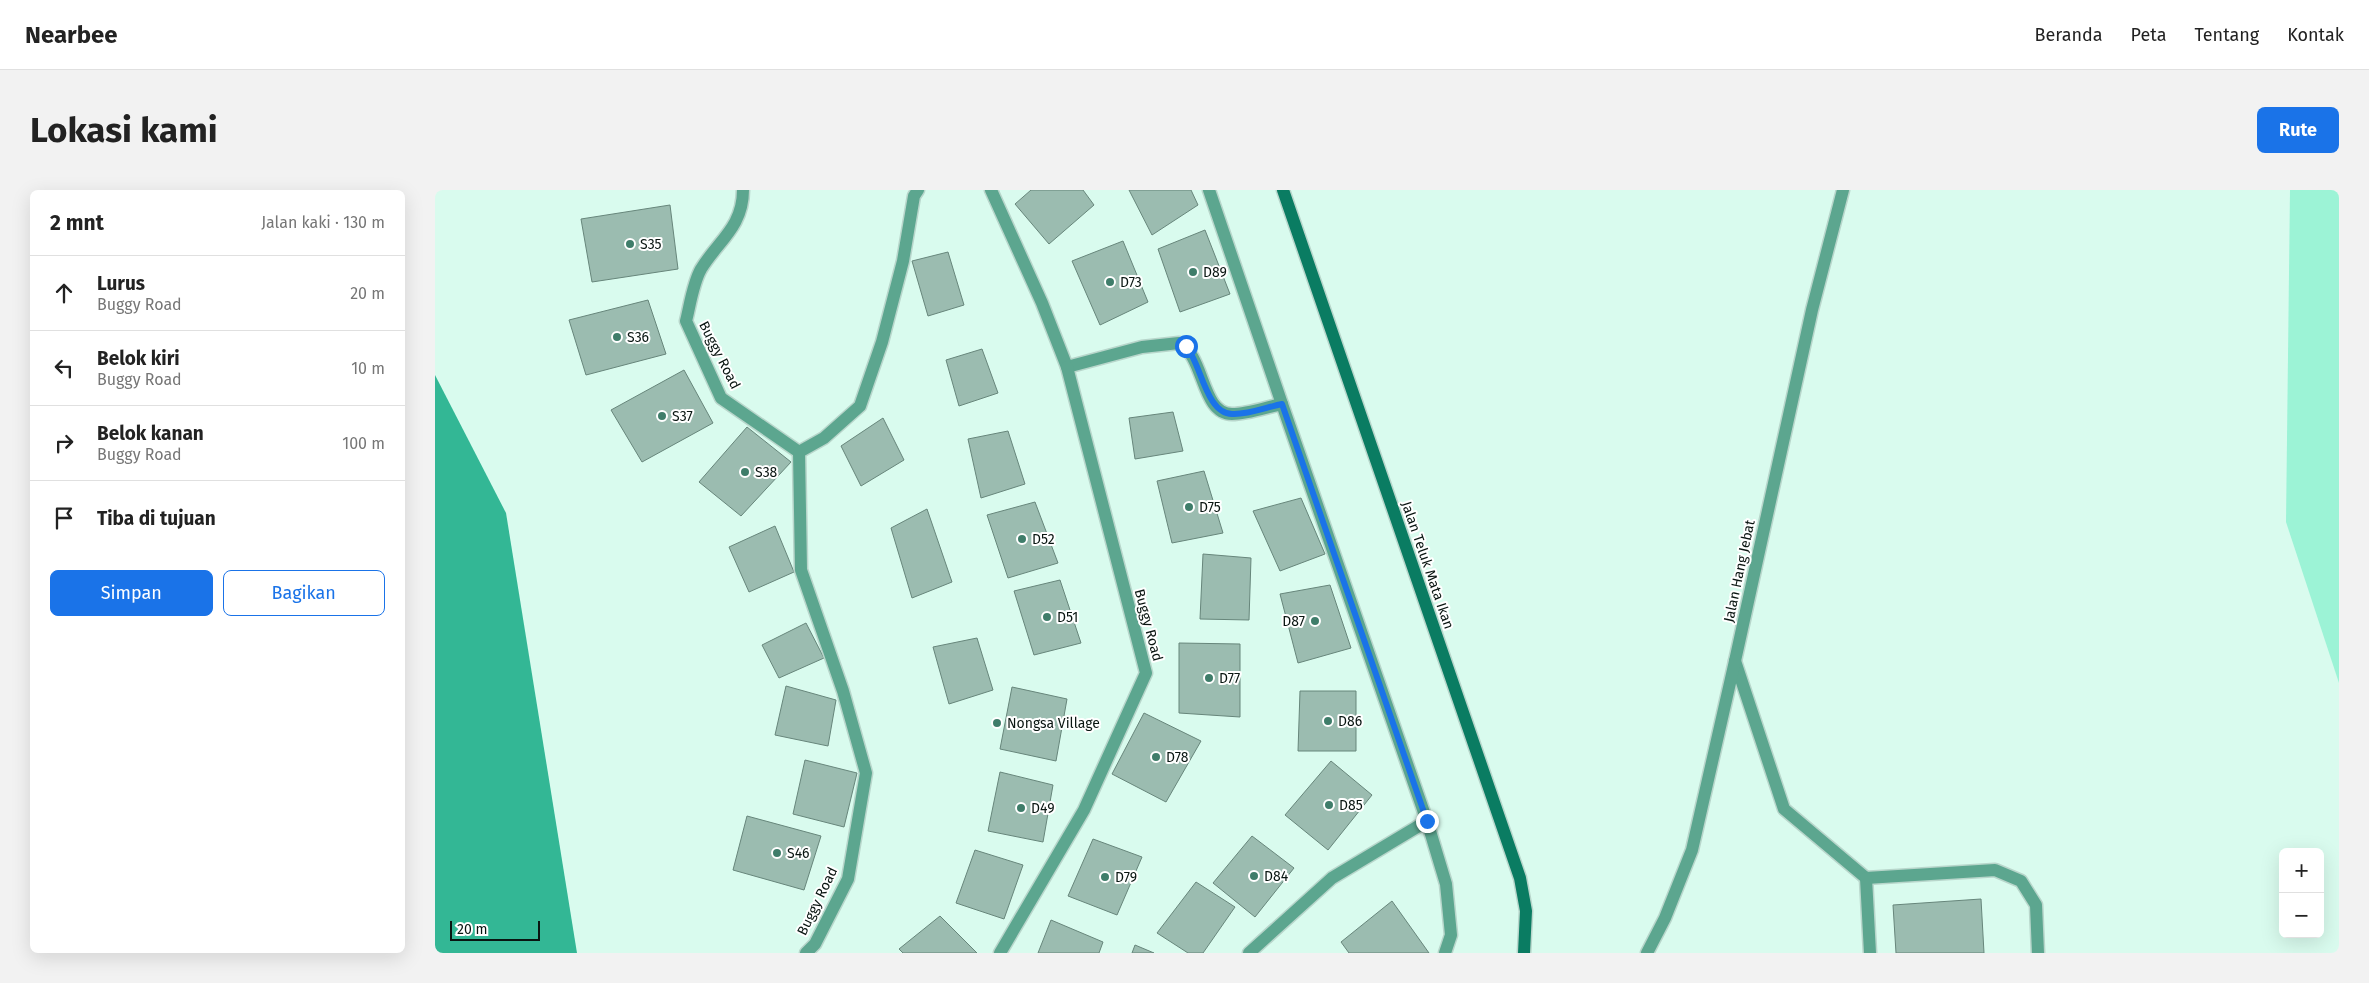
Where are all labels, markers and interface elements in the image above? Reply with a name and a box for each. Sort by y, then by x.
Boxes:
text: Nearbee [25,21,118,49]
text: Beranda [2035,24,2103,46]
text: Peta [2131,24,2166,46]
text: Tentang [2194,24,2259,46]
text: Kontak [2287,24,2344,46]
button: Rute [2257,107,2339,153]
text: Lokasi kami [30,109,218,151]
text: 2 mnt [50,210,104,236]
text: Jalan kaki · 130 m [261,213,385,232]
place label: S35 [640,236,662,253]
marker: S35 [624,238,636,250]
place label: D89 [1203,264,1227,281]
marker: D89 [1187,266,1199,278]
text: Lurus [97,272,145,295]
place label: D73 [1120,274,1142,291]
marker: D73 [1104,276,1116,288]
icon: ahead [50,279,78,307]
text: 20 m [350,284,385,303]
text: Buggy Road [97,295,182,314]
street label: Buggy Road [695,318,744,392]
place label: S36 [627,329,649,346]
marker: S36 [611,331,623,343]
route start [1175,335,1198,358]
text: Belok kiri [97,347,180,370]
icon: left [50,354,78,382]
text: 10 m [351,359,385,378]
text: Buggy Road [97,370,182,389]
place label: S37 [672,408,693,425]
marker: S37 [656,410,668,422]
text: Belok kanan [97,422,204,445]
icon: right [50,429,78,457]
text: 100 m [342,434,385,453]
text: Buggy Road [97,445,182,464]
place label: S38 [755,464,778,481]
marker: S38 [739,466,751,478]
place label: D75 [1199,499,1221,516]
street label: Jalan Teluk Mata Ikan [1398,499,1457,631]
marker: D75 [1183,501,1195,513]
icon: arrive [50,504,78,532]
text: Tiba di tujuan [97,507,216,530]
street label: Jalan Hang Jebat [1720,517,1759,624]
place label: D52 [1032,531,1055,548]
marker: D52 [1016,533,1028,545]
button: Simpan [50,570,213,616]
button: Bagikan [223,570,385,616]
street label: Buggy Road [1131,587,1166,663]
place label: D51 [1057,609,1078,626]
marker: D51 [1041,611,1053,623]
place label: D87 [1282,613,1305,630]
marker: D87 [1309,615,1321,627]
place label: D77 [1219,670,1240,687]
marker: D77 [1203,672,1215,684]
place label: D86 [1338,713,1362,730]
place label: Nongsa Village [1007,715,1100,732]
marker: D86 [1322,715,1334,727]
marker: Nongsa Village [991,717,1003,729]
place label: D78 [1166,749,1189,766]
marker: D78 [1150,751,1162,763]
place label: D85 [1339,797,1363,814]
marker: D85 [1323,799,1335,811]
place label: D49 [1031,800,1055,817]
marker: D49 [1015,802,1027,814]
route end [1416,810,1439,833]
place label: S46 [787,845,810,862]
marker: S46 [771,847,783,859]
map controls [2279,848,2324,938]
button: + [2279,848,2324,893]
street label: Buggy Road [794,864,841,938]
place label: D84 [1264,868,1289,885]
place label: D79 [1115,869,1137,886]
marker: D84 [1248,870,1260,882]
marker: D79 [1099,871,1111,883]
button: − [2279,893,2324,938]
scale bar [450,918,540,941]
text: 20 m [457,921,487,938]

